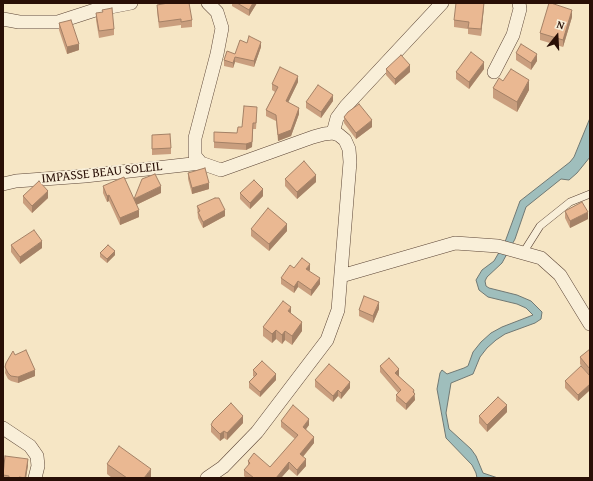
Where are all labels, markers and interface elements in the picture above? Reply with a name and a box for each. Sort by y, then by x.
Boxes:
north arrow [537,16,577,56]
text: N [555,16,567,33]
street label: IMPASSE BEAU SOLEIL [41,159,163,187]

